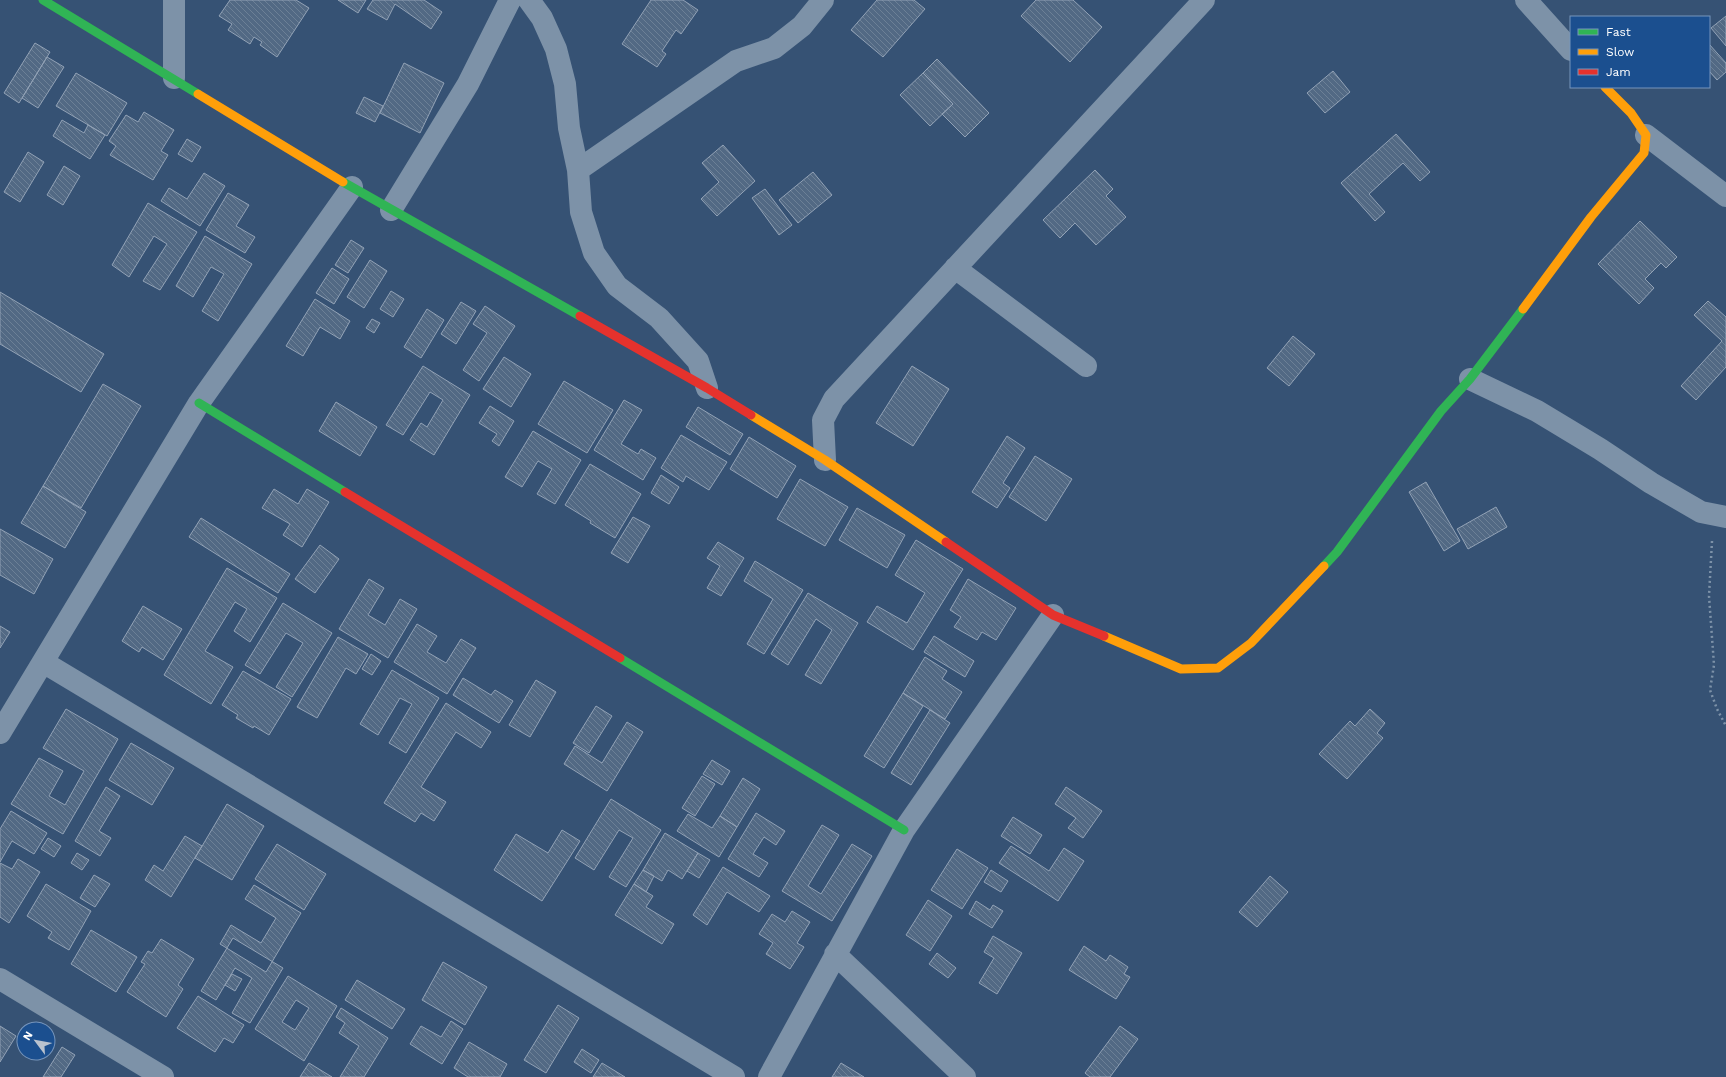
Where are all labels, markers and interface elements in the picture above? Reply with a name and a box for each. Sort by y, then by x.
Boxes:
legend [1570,16,1710,88]
text: Fast [1606,25,1631,39]
text: Slow [1606,45,1634,59]
text: Jam [1606,65,1631,79]
north arrow [16,1021,56,1061]
text: N [20,1029,36,1043]

